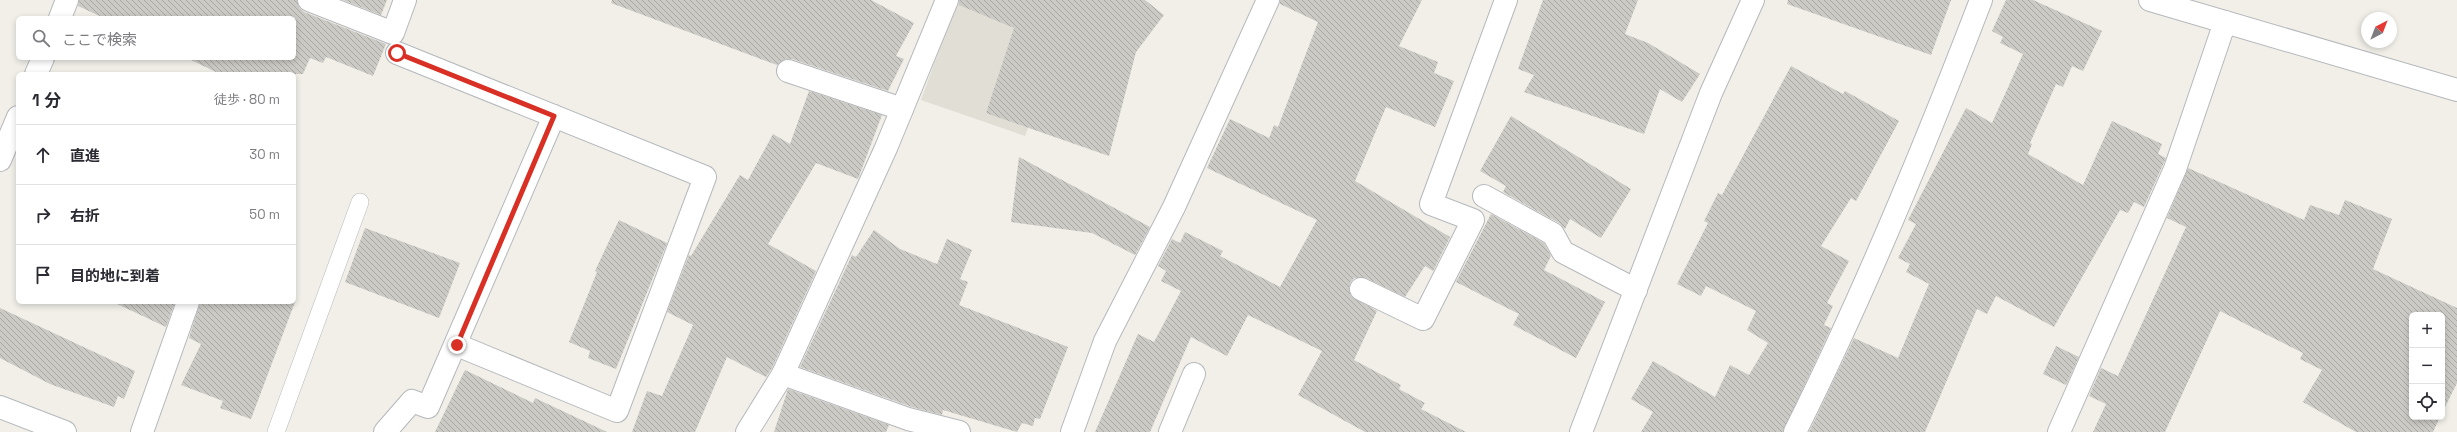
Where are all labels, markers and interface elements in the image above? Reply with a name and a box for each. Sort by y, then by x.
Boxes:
north arrow [2361,12,2397,48]
search box [16,16,296,60]
icon: search [30,27,52,49]
text: ここで検索 [62,30,137,49]
route start [388,44,406,62]
text: 1 分 [32,89,61,111]
text: 徒歩 · 80 m [214,91,280,108]
icon: ahead [32,144,54,166]
text: 直進 [70,146,100,165]
text: 30 m [249,146,280,163]
icon: right [32,204,54,226]
text: 右折 [70,206,100,225]
text: 50 m [249,206,280,223]
icon: arrive [32,264,54,286]
text: 目的地に到着 [70,266,160,285]
map controls [2409,312,2445,420]
button: + [2409,312,2445,348]
route end [448,336,466,354]
button: − [2409,348,2445,384]
button: locate [2409,384,2445,420]

